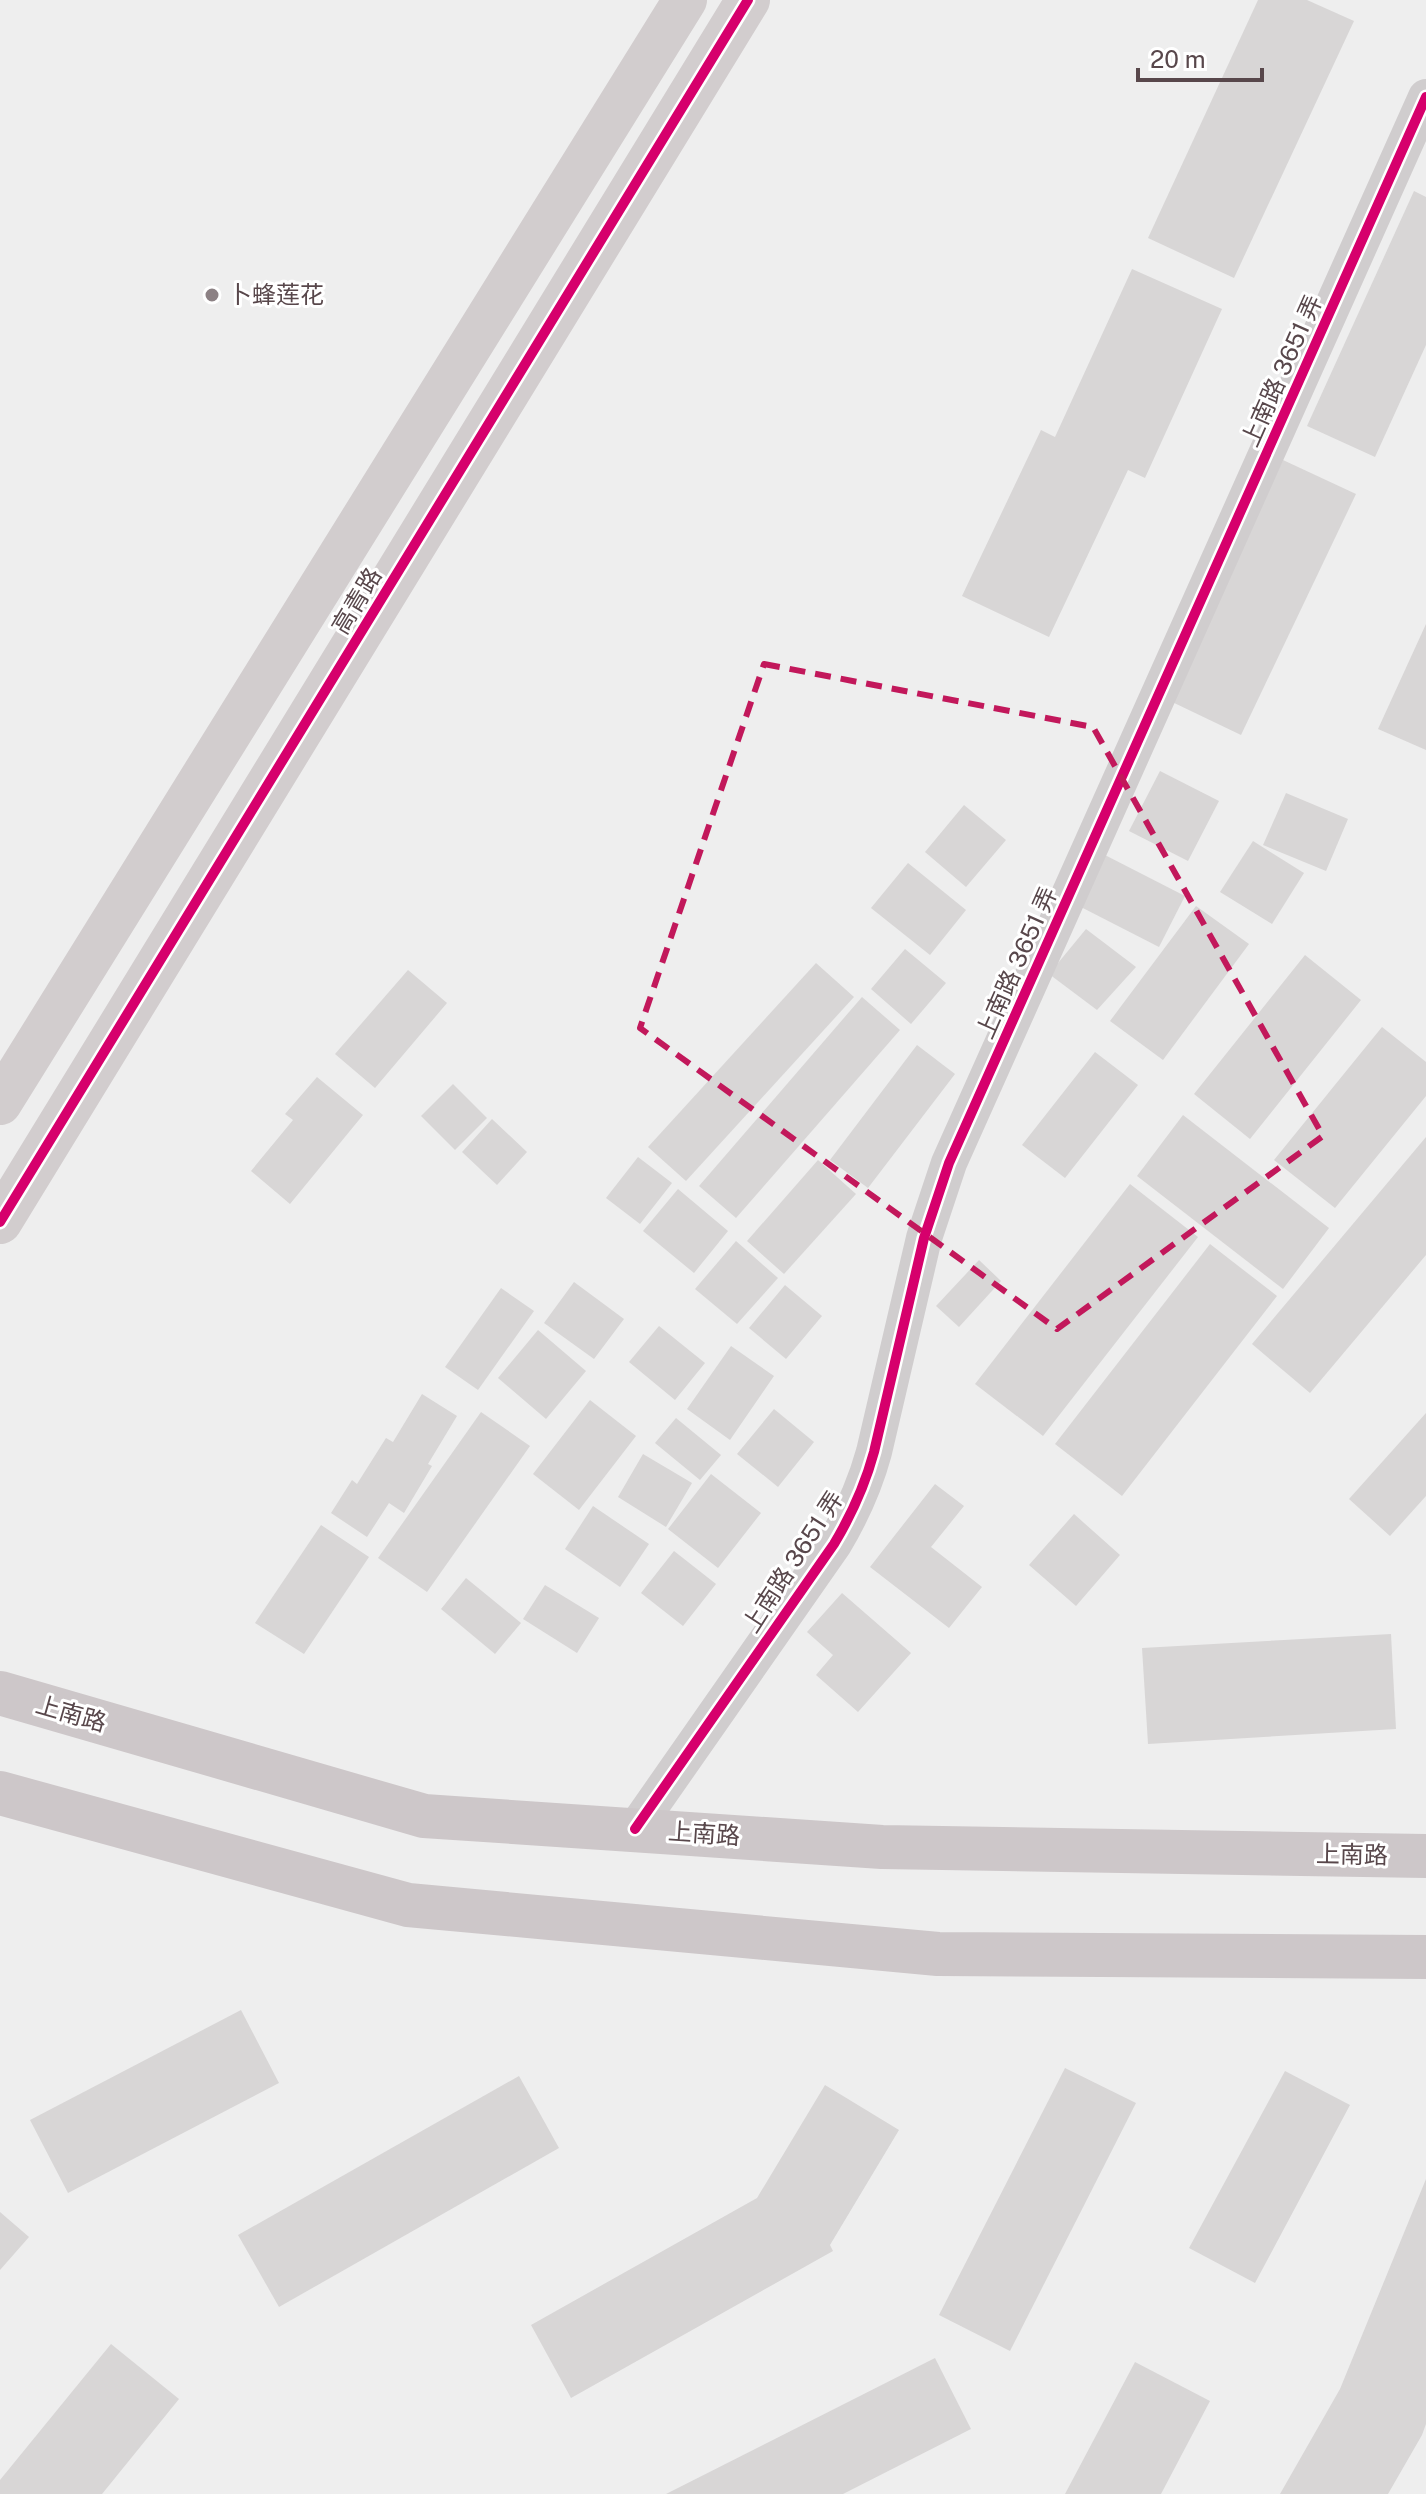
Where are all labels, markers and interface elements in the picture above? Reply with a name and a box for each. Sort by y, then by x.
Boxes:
scale bar [1138,32,1262,82]
text: 20 m [1150,45,1206,73]
place label: 卜蜂莲花 [228,280,324,308]
marker: 卜蜂莲花 [203,286,221,304]
street label: 上南路 3651 弄 [1235,291,1327,451]
street label: 高青路 [326,562,387,639]
street label: 上南路 3651 弄 [970,883,1062,1043]
street label: 上南路 3651 弄 [736,1486,848,1637]
street label: 上南路 [33,1690,110,1736]
street label: 上南路 [667,1817,741,1849]
street label: 上南路 [1316,1839,1388,1869]

